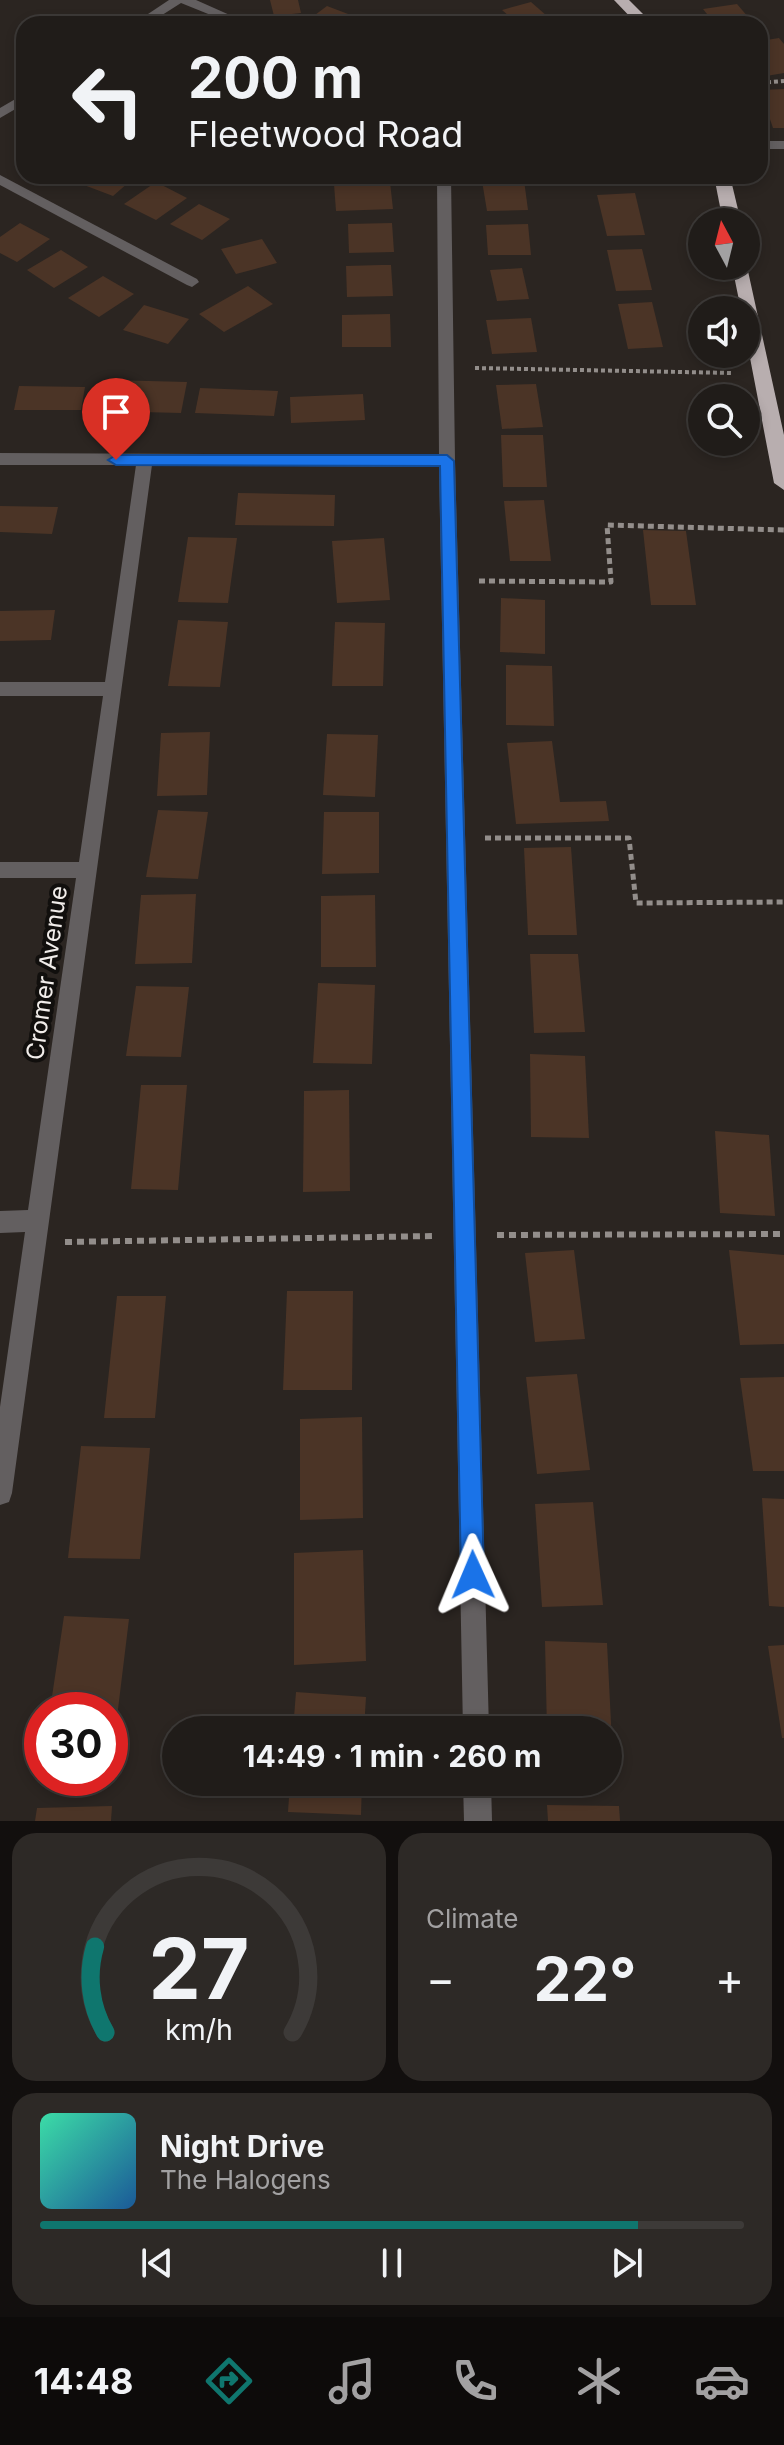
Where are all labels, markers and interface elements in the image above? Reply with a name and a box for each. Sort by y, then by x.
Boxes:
text: 200 m [188,44,363,112]
icon: left [56,48,160,152]
text: Fleetwood Road [188,112,463,156]
north arrow [688,208,760,280]
map controls [688,208,760,456]
button: sound [688,296,760,368]
pin [82,378,150,460]
button: search [688,384,760,456]
icon: arrive [94,390,138,434]
street label: Cromer Avenue [20,884,73,1062]
position arrow [431,1533,515,1617]
speed limit sign: 30 [24,1692,128,1796]
text: 14:49 · 1 min · 260 m [243,1738,541,1774]
text: Climate [426,1903,518,1934]
text: 27 [149,1918,249,2019]
text: 22° [533,1943,637,2015]
text: − [426,1952,455,2006]
text: + [715,1952,744,2006]
text: km/h [165,2012,233,2047]
text: Night Drive [160,2128,324,2164]
text: The Halogens [160,2164,331,2195]
icon: previous [135,2241,179,2285]
icon: pause [370,2241,414,2285]
icon: next [605,2241,649,2285]
icon: directions [201,2353,257,2409]
icon: music [324,2353,380,2409]
icon: phone [447,2353,503,2409]
icon: climate [571,2353,627,2409]
icon: car [694,2353,750,2409]
text: 14:48 [34,2359,133,2403]

